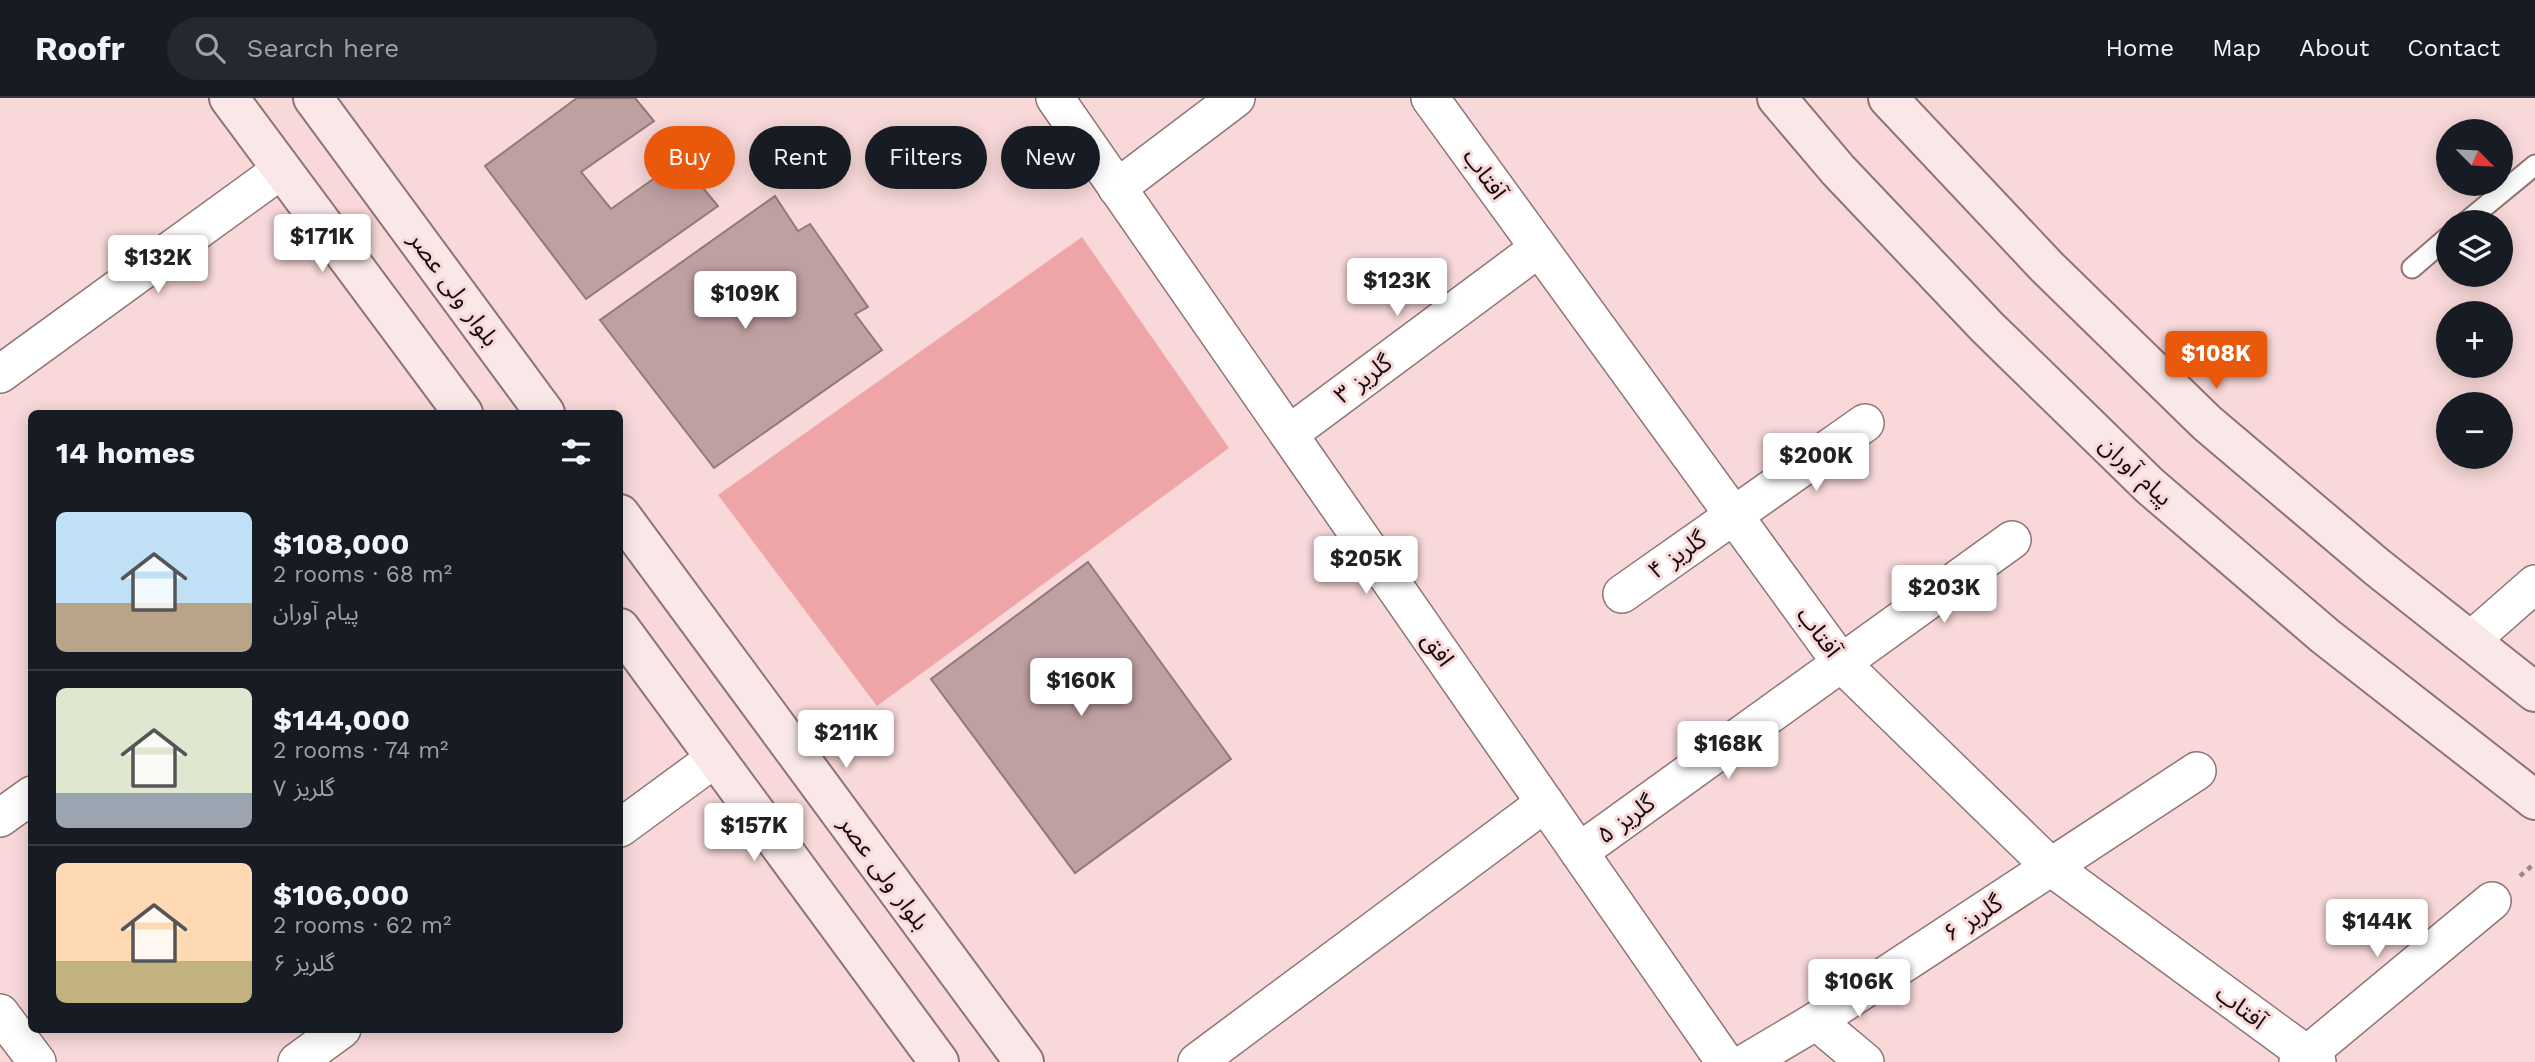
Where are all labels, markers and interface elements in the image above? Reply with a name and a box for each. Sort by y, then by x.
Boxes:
search box [167,17,657,80]
text: Roofr [35,29,125,68]
icon: search [191,29,229,67]
text: Search here [247,33,399,63]
text: Home [2106,34,2174,62]
text: Map [2212,34,2261,62]
text: About [2299,34,2369,62]
text: Contact [2407,34,2500,62]
north arrow [2436,119,2513,196]
map controls [2436,119,2513,469]
chip: Buy [644,126,735,189]
chip: Rent [749,126,851,189]
chip: Filters [865,126,987,189]
chip: New [1001,126,1100,189]
street label: آفتاب [1457,143,1513,206]
button: layers [2436,210,2513,287]
pin: $171K [273,214,371,274]
text: $171K [290,223,354,250]
street label: بلوار ولی عصر [402,225,505,352]
pin: $132K [109,236,207,295]
text: $132K [124,244,192,271]
pin: $123K [1348,258,1446,318]
text: $123K [1363,267,1431,294]
pin: $109K [696,272,794,331]
text: $109K [710,280,780,307]
button: + [2436,301,2513,378]
pin: $108K [2167,331,2265,391]
text: $108K [2181,340,2251,367]
street label: گلریز ۳ [1329,348,1398,410]
button: − [2436,392,2513,469]
street label: پیام آوران [2091,430,2178,515]
icon: filters [557,433,595,471]
pin: $200K [1767,434,1865,493]
text: 14 homes [56,435,195,470]
text: $200K [1779,442,1853,469]
street label: گلریز ۴ [1643,524,1712,585]
text: $108,000 [273,526,410,561]
pin: $205K [1317,536,1415,596]
icon: home [112,540,196,624]
text: $205K [1330,545,1402,572]
text: 2 rooms · 68 m² [273,561,452,588]
pin: $203K [1895,566,1993,625]
text: $203K [1908,574,1980,601]
text: پیام آوران [273,599,359,626]
street label: آفتاب [1791,601,1848,664]
street label: افق [1415,626,1460,672]
pin: $160K [1032,658,1130,718]
text: $160K [1046,667,1116,694]
text: $144,000 [273,702,410,737]
pin: $211K [797,710,895,770]
icon: home [112,716,196,800]
text: $211K [814,719,878,746]
pin: $168K [1679,722,1777,781]
text: $168K [1693,730,1763,757]
text: 2 rooms · 74 m² [273,737,448,764]
text: گلریز ۷ [273,775,335,802]
street label: گلریز ۵ [1592,788,1661,849]
pin: $157K [705,804,803,863]
street label: بلوار ولی عصر [832,809,935,936]
text: $157K [720,812,788,839]
text: $106,000 [273,877,409,912]
street label: گلریز ۶ [1938,888,2009,947]
icon: home [112,891,196,975]
pin: $144K [2328,900,2426,959]
text: $144K [2342,908,2412,935]
text: 2 rooms · 62 m² [273,912,451,939]
text: گلریز ۶ [273,950,335,977]
pin: $106K [1810,960,1908,1019]
text: $106K [1824,968,1894,995]
street label: آفتاب [2210,979,2273,1036]

